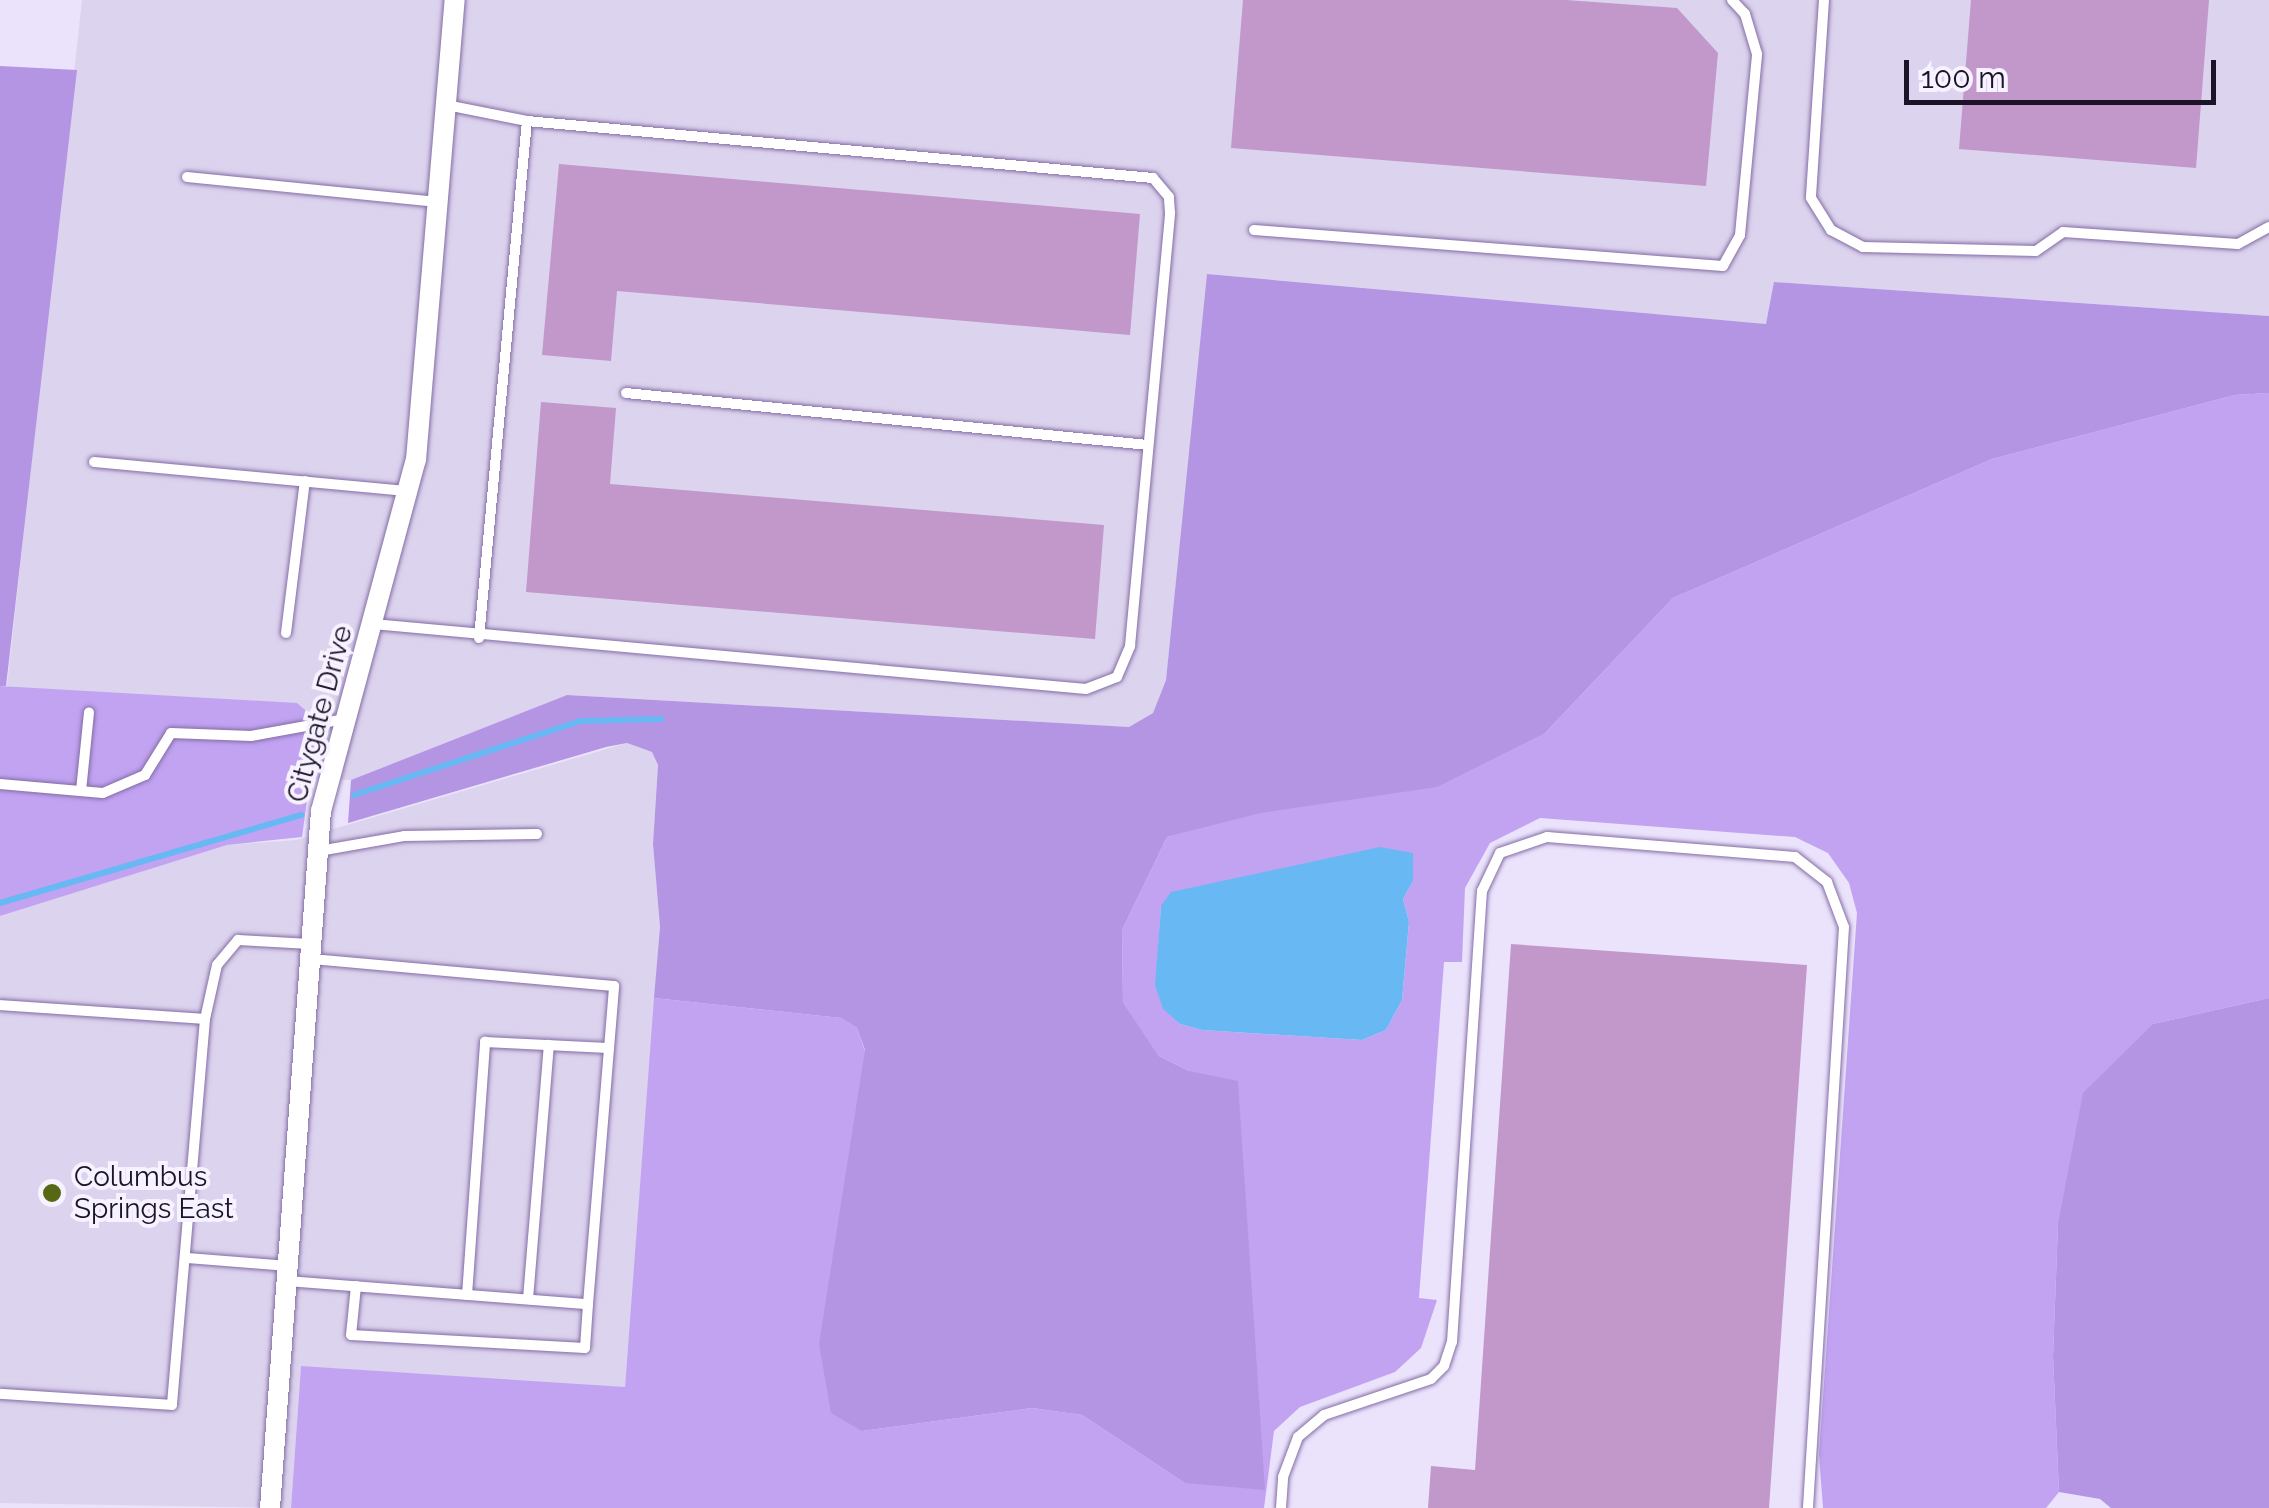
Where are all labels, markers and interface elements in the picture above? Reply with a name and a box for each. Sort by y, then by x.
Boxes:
scale bar [1909,40,2222,102]
text: 100 m [1921,60,2006,95]
street label: Citygate Drive [280,622,360,806]
place label: Columbus Springs East [74,1160,234,1226]
marker: Columbus Springs East [39,1180,65,1206]

